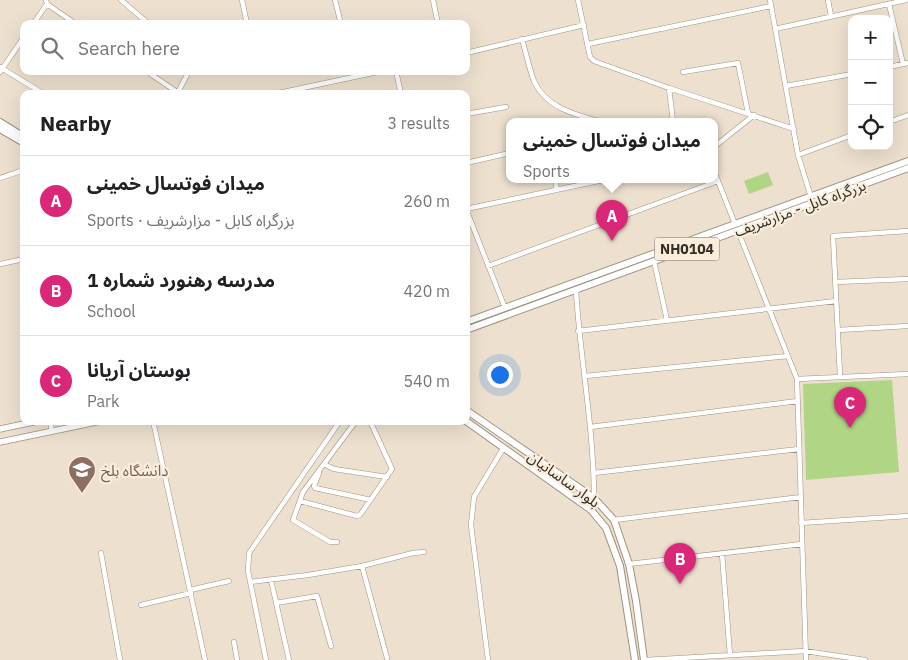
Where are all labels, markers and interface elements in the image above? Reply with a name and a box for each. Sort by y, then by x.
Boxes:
map controls [848,15,893,150]
button: + [848,15,893,60]
search box [20,20,470,75]
icon: search [38,34,66,62]
text: Search here [78,36,180,60]
button: − [848,60,893,105]
button: locate [848,105,893,150]
text: Nearby [40,109,111,137]
text: 3 results [387,113,450,133]
popup [506,118,718,183]
text: میدان فوتسال خمینی [523,128,701,152]
text: Sports [523,161,570,181]
text: میدان فوتسال خمینی [87,171,265,195]
street label: بزرگراه کابل - مزارشریف [732,175,868,241]
text: A [51,191,61,211]
text: 260 m [403,191,450,211]
pin: A [596,200,628,241]
text: Sports · بزرگراه کابل - مزارشریف [87,210,295,230]
road number: NH0104 [654,238,720,260]
text: مدرسه رهنورد شماره 1 [87,268,275,292]
text: B [51,281,61,301]
text: 420 m [403,281,450,301]
text: School [87,301,136,321]
text: بوستان آریانا [87,358,191,382]
your location [487,362,513,388]
text: C [51,371,61,391]
text: 540 m [403,371,450,391]
pin: C [834,387,866,428]
text: Park [87,391,119,411]
street label: بلوار ساسانیان [524,446,604,512]
school or university icon: دانشگاه بلخ [67,455,97,494]
place label: دانشگاه بلخ [101,461,168,483]
pin: B [664,543,696,584]

